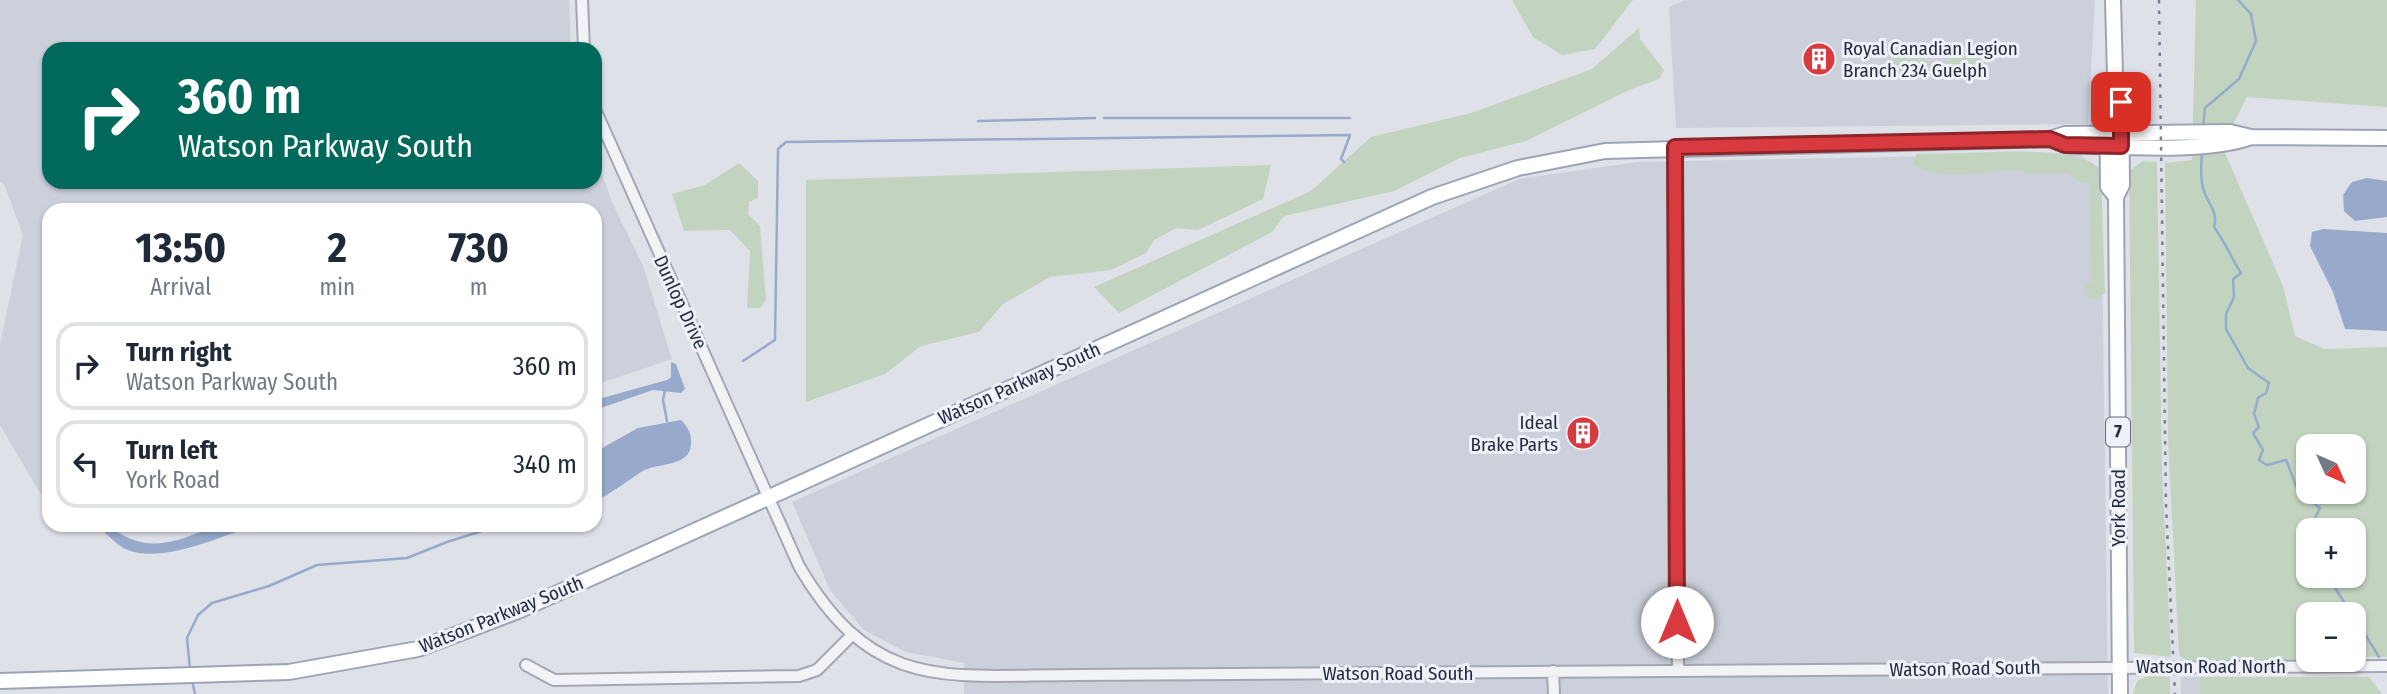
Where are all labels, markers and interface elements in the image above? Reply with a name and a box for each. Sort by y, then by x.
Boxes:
place label: Royal Canadian Legion Branch 234 Guelph [1843,37,2018,82]
building icon: Royal Canadian Legion Branch 234 Guelph [1800,40,1838,78]
text: 360 m [178,67,301,126]
icon: right [63,70,154,161]
pin [2091,72,2151,132]
icon: arrive [2102,83,2140,121]
text: Watson Parkway South [178,127,473,165]
text: 13:50 [135,223,226,273]
text: 2 [328,223,347,273]
text: 730 [448,223,509,273]
street label: Dunlop Drive [649,252,712,353]
text: Arrival [150,273,211,301]
text: min [319,273,355,301]
text: m [470,273,487,301]
text: Turn right [126,337,232,368]
street label: Watson Parkway South [934,337,1104,430]
icon: right [67,347,105,385]
text: 360 m [513,351,577,382]
text: Watson Parkway South [126,368,338,396]
place label: Ideal Brake Parts [1471,411,1558,456]
building icon: Ideal Brake Parts [1564,414,1602,452]
road number: 7 [2106,418,2130,446]
north arrow [2296,434,2366,504]
map controls [2296,434,2366,672]
text: Turn left [126,435,218,466]
icon: left [67,445,105,483]
text: 340 m [513,449,577,480]
text: York Road [126,466,220,494]
street label: York Road [2107,469,2130,547]
button: + [2296,518,2366,588]
street label: Watson Parkway South [416,571,587,658]
position arrow [1640,585,1714,659]
button: − [2296,602,2366,672]
street label: Watson Road North [2136,655,2286,678]
street label: Watson Road South [1889,656,2041,681]
street label: Watson Road South [1322,662,1474,685]

